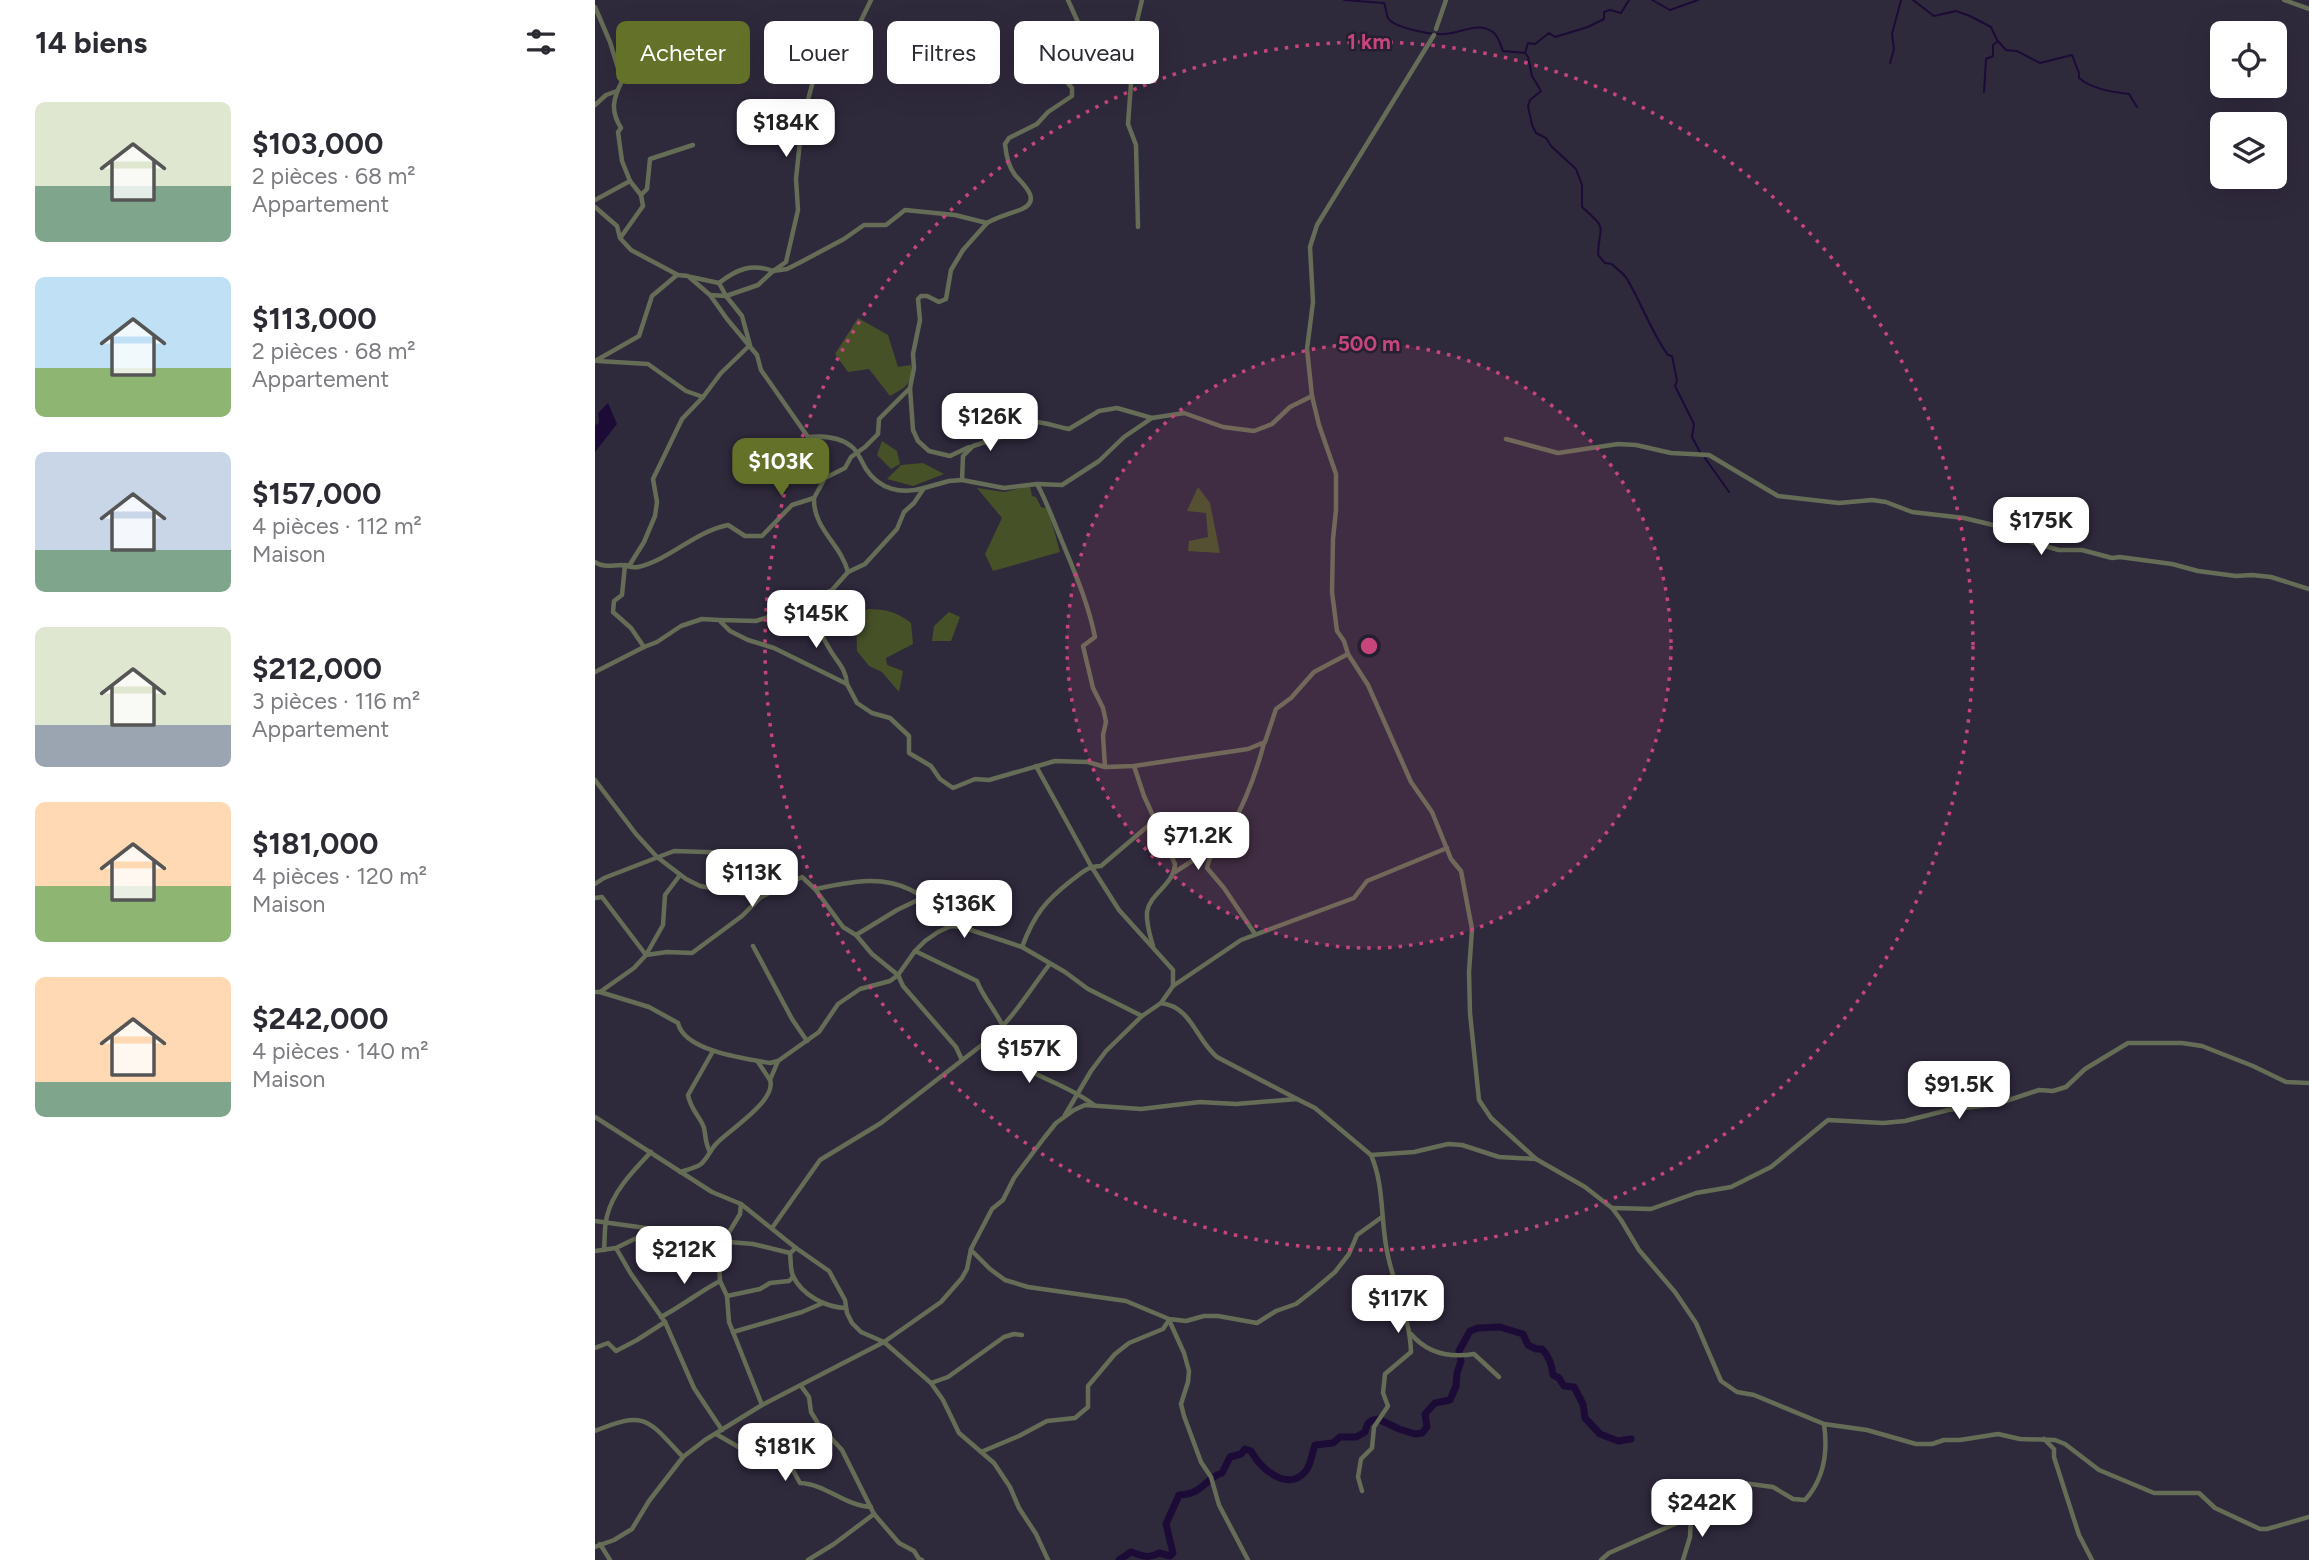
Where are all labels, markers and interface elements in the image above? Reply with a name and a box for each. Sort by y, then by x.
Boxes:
chip: Acheter [616,21,750,84]
chip: Louer [764,21,873,84]
chip: Filtres [887,21,1000,84]
chip: Nouveau [1014,21,1159,84]
map controls [2210,21,2287,189]
button: locate [2210,21,2287,98]
icon: filters [522,23,560,61]
text: 14 biens [35,24,147,61]
text: 1 km [1347,29,1391,54]
pin: $184K [737,100,835,159]
text: $184K [753,108,819,136]
button: layers [2210,112,2287,189]
text: $103,000 [252,125,383,162]
icon: home [91,130,175,214]
text: 2 pièces · 68 m² [252,162,416,190]
text: Appartement [252,190,389,218]
text: $113,000 [252,300,377,337]
icon: home [91,305,175,389]
text: 500 m [1338,331,1400,356]
text: 2 pièces · 68 m² [252,337,416,365]
text: Appartement [252,365,389,393]
pin: $126K [941,393,1039,453]
text: $126K [958,402,1022,430]
pin: $103K [732,438,830,498]
text: $103K [748,447,814,475]
text: $157,000 [252,475,381,512]
icon: home [91,480,175,564]
pin: $175K [1992,498,2090,557]
text: $175K [2009,506,2073,534]
text: 4 pièces · 112 m² [252,512,422,540]
text: Maison [252,540,325,568]
pin: $145K [767,590,865,650]
text: $145K [783,599,849,627]
centre of rings [1357,634,1381,658]
text: $212,000 [252,650,382,687]
icon: home [91,655,175,739]
text: 3 pièces · 116 m² [252,687,420,715]
text: Appartement [252,715,389,743]
pin: $71.2K [1141,812,1255,872]
text: $71.2K [1163,821,1233,849]
text: $181,000 [252,825,378,862]
icon: home [91,830,175,914]
pin: $113K [703,850,801,909]
text: $113K [722,858,782,886]
text: 4 pièces · 120 m² [252,862,427,890]
pin: $136K [915,880,1013,940]
text: $136K [932,889,996,917]
text: Maison [252,890,325,918]
text: $242,000 [252,1000,388,1037]
icon: home [91,1005,175,1089]
pin: $157K [980,1026,1078,1085]
text: $157K [997,1034,1061,1062]
text: 4 pièces · 140 m² [252,1037,428,1065]
pin: $91.5K [1902,1062,2016,1121]
text: Maison [252,1065,325,1093]
text: $91.5K [1924,1070,1994,1098]
pin: $212K [635,1226,733,1286]
text: $212K [652,1235,716,1263]
pin: $117K [1349,1276,1447,1335]
text: $117K [1368,1284,1428,1312]
pin: $181K [736,1424,834,1483]
text: $181K [754,1432,816,1460]
pin: $242K [1653,1480,1751,1539]
text: $242K [1667,1488,1737,1516]

